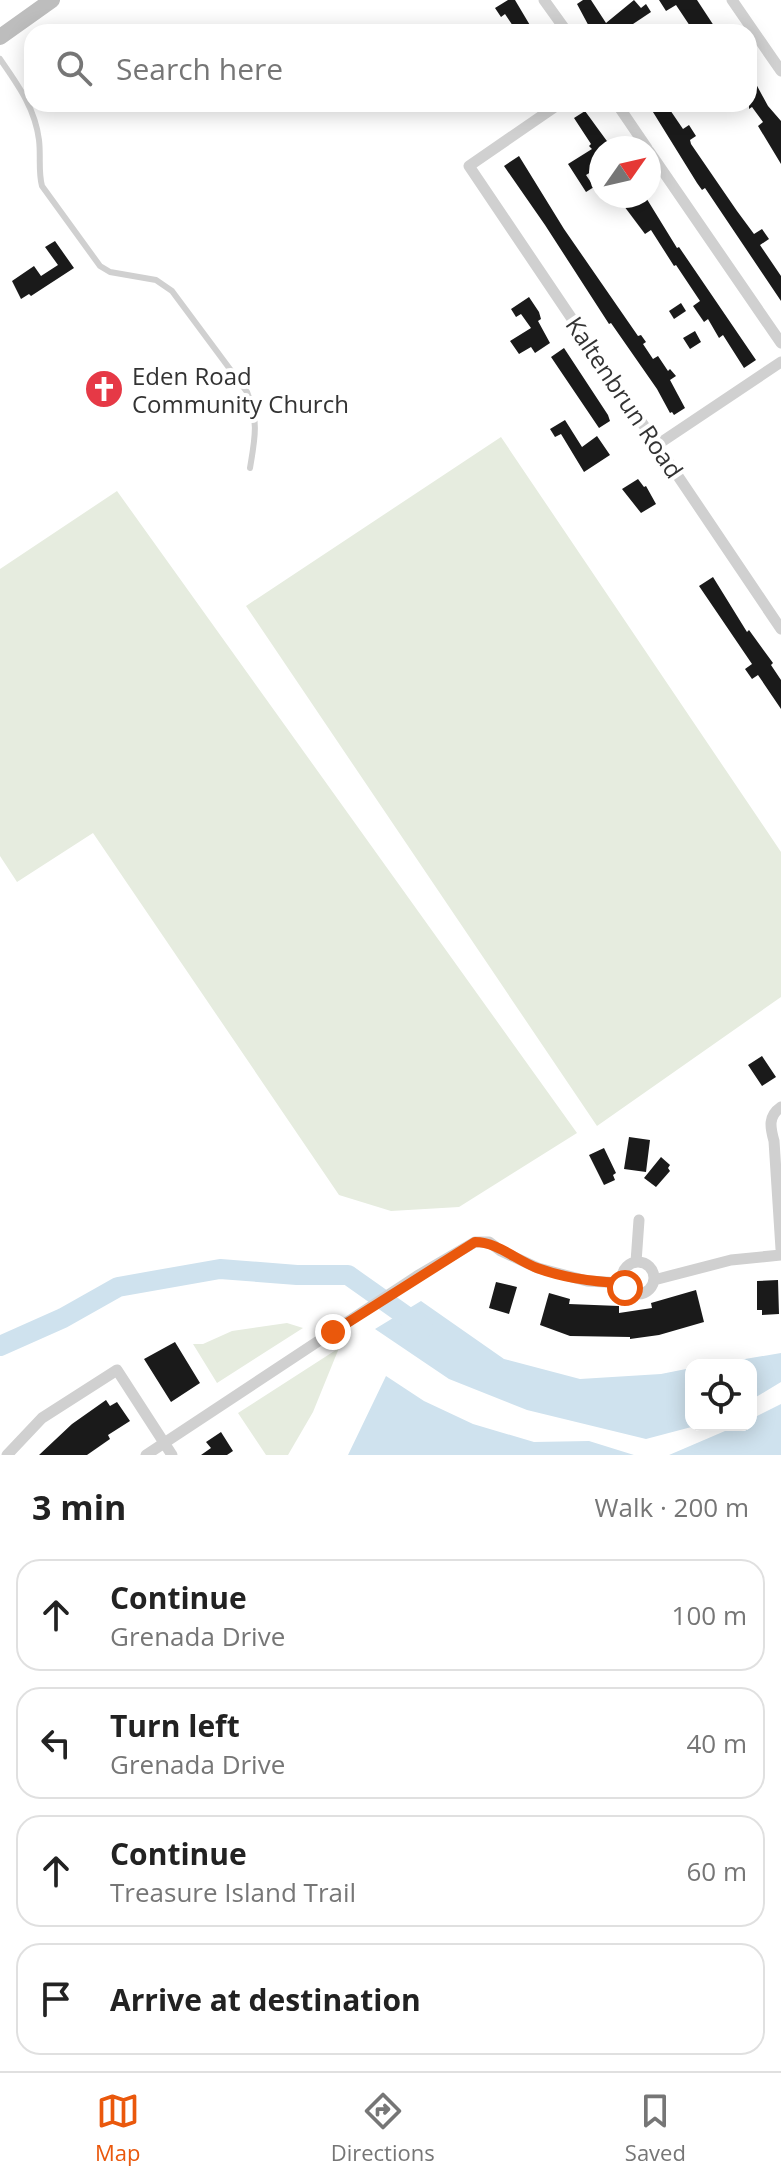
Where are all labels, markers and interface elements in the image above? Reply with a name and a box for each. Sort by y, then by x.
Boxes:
search box [24,24,757,112]
icon: search [52,46,96,90]
text: Search here [116,48,283,89]
north arrow [589,136,661,208]
street label: Kaltenbrun Road [559,310,691,484]
place label: Eden Road Community Church [132,359,349,420]
church icon: Eden Road Community Church [83,368,125,410]
route start [607,1270,643,1306]
route end [315,1314,351,1350]
map controls [685,1359,757,1431]
button: locate [685,1359,757,1431]
text: 3 min [32,1484,126,1530]
text: Walk · 200 m [595,1489,749,1525]
text: Continue [110,1577,247,1618]
icon: ahead [34,1593,78,1637]
text: 100 m [672,1597,747,1633]
text: Grenada Drive [110,1618,285,1654]
text: Turn left [110,1705,240,1746]
icon: left [34,1721,78,1765]
text: 40 m [686,1725,747,1761]
text: Grenada Drive [110,1746,285,1782]
text: Continue [110,1833,247,1874]
icon: ahead [34,1849,78,1893]
text: 60 m [686,1853,747,1889]
text: Treasure Island Trail [110,1874,356,1910]
icon: arrive [34,1977,78,2021]
text: Arrive at destination [110,1979,421,2020]
tab: Map [95,2089,141,2167]
tab: Directions [331,2089,435,2167]
tab: Saved [625,2089,686,2167]

